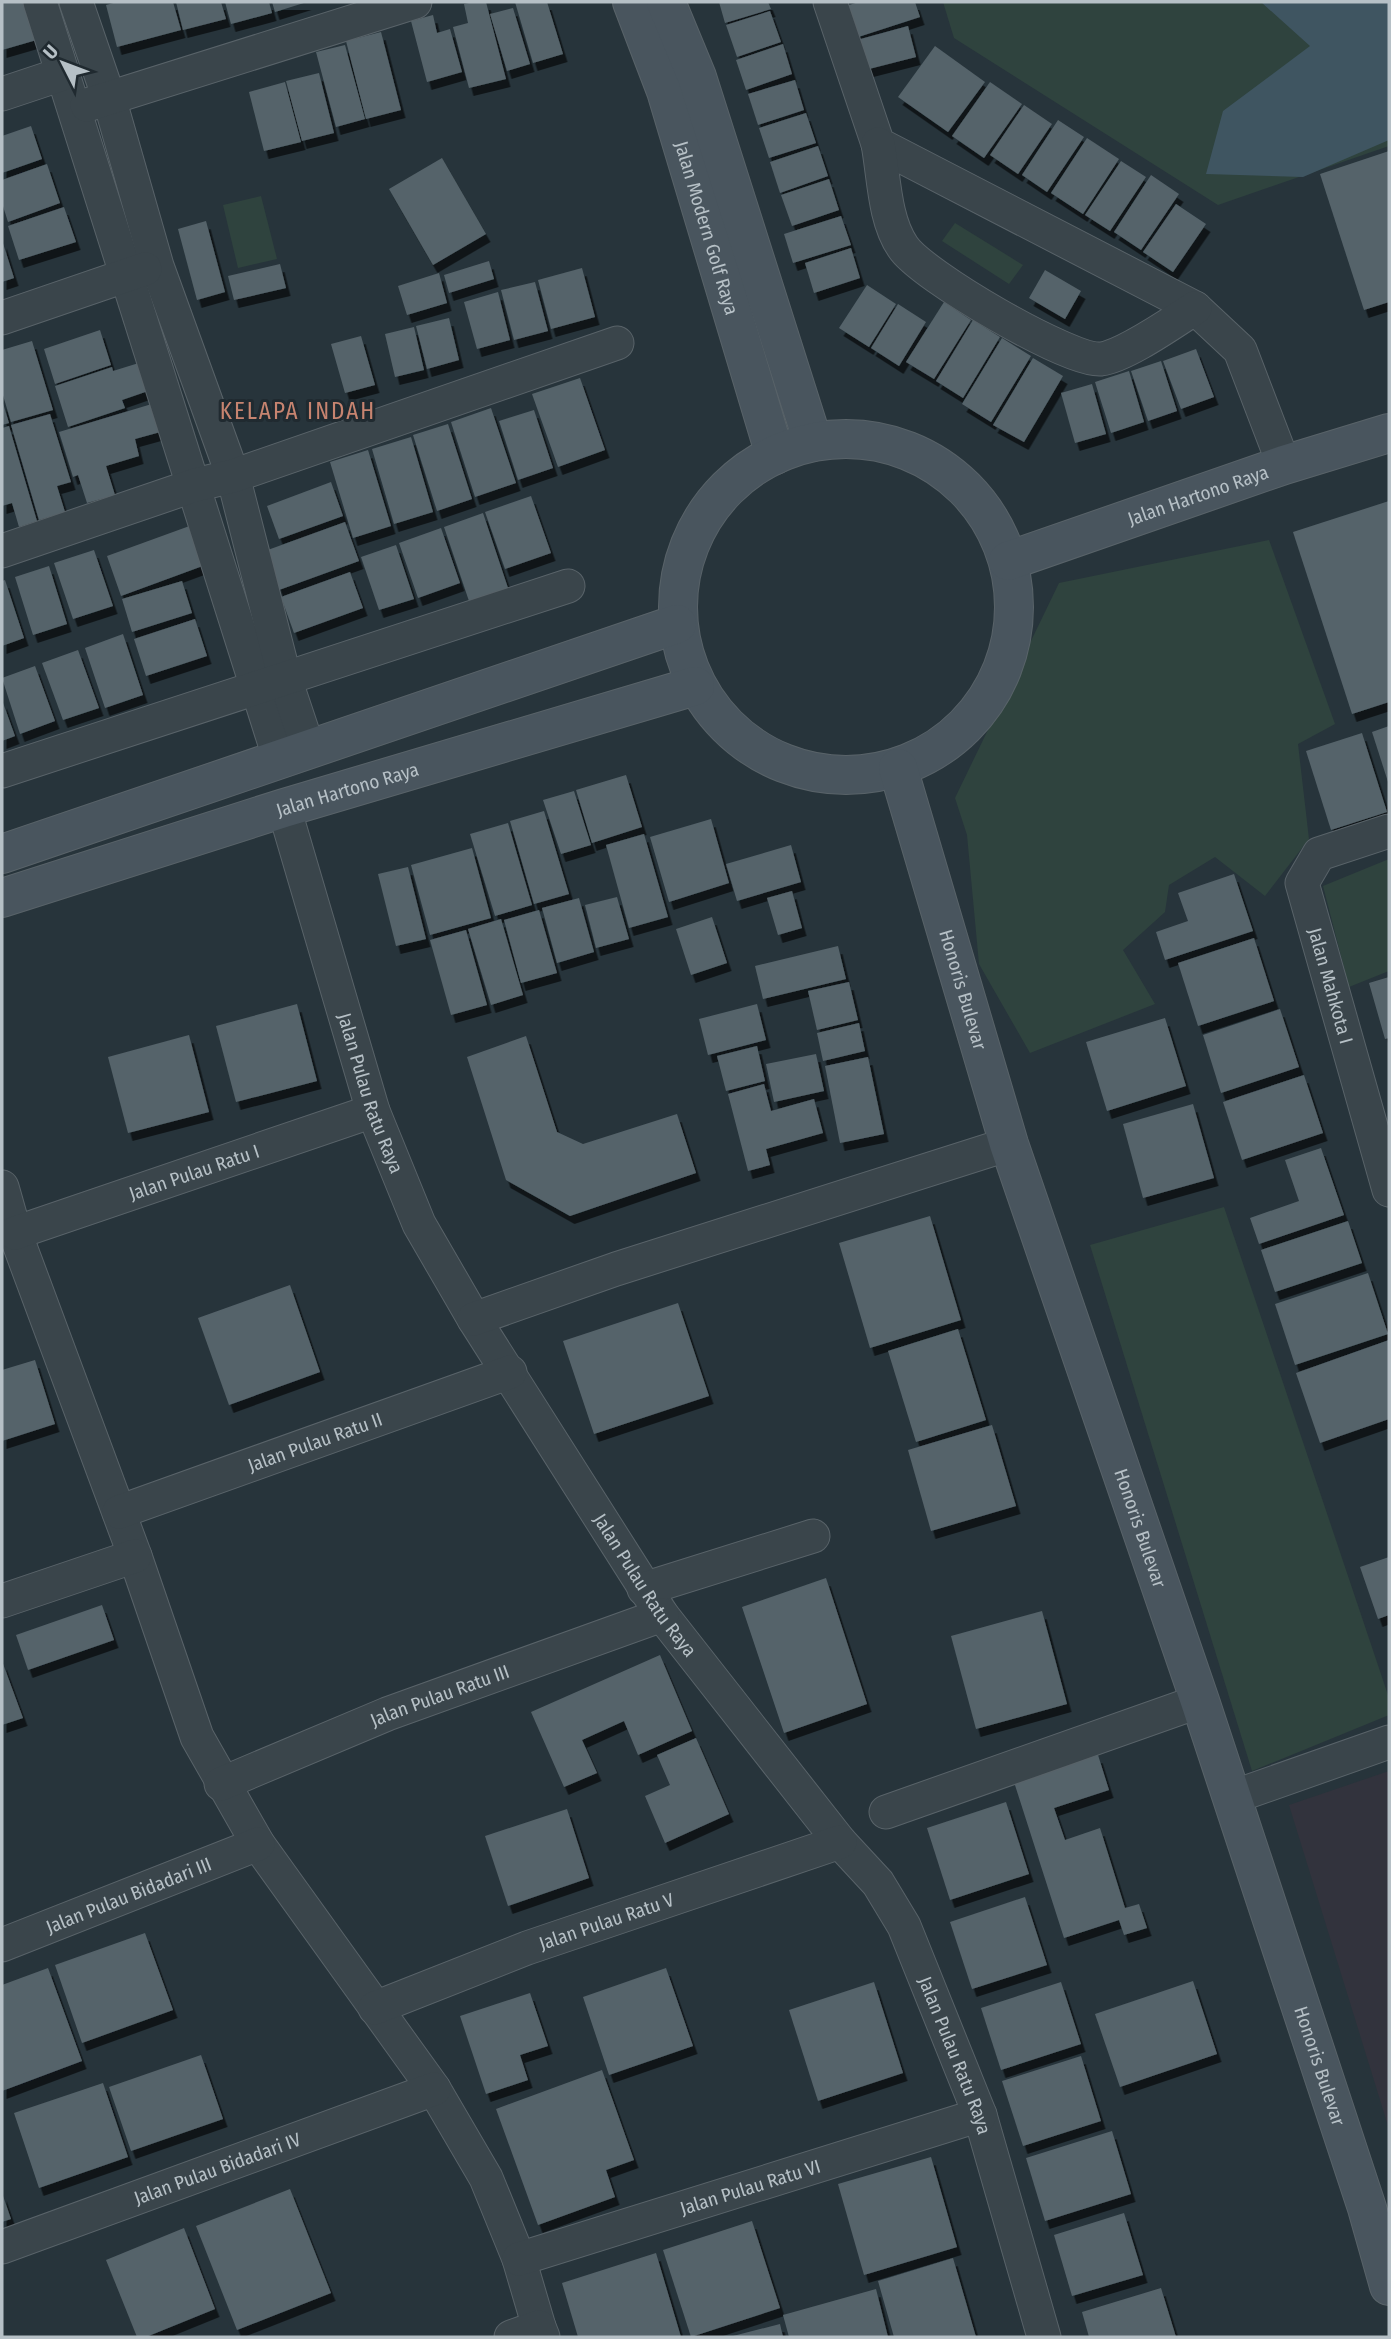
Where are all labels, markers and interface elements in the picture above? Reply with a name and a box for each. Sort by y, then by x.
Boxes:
north arrow [28,28,98,98]
text: U [38,40,63,64]
street label: Jalan Modern Golf Raya [670,138,743,317]
district label: KELAPA INDAH [220,397,376,425]
street label: Jalan Hartono Raya [1124,460,1272,531]
street label: Jalan Hartono Raya [273,758,421,822]
street label: Jalan Mahkota I [1303,925,1358,1046]
street label: Honoris Bulevar [934,927,992,1053]
street label: Jalan Pulau Ratu Raya [333,1010,408,1177]
street label: Jalan Pulau Ratu I [126,1140,262,1205]
street label: Jalan Pulau Ratu II [245,1408,385,1477]
street label: Honoris Bulevar [1109,1466,1171,1591]
street label: Jalan Pulau Ratu Raya [588,1509,701,1662]
street label: Jalan Pulau Ratu III [367,1660,512,1732]
street label: Jalan Pulau Bidadari III [43,1853,215,1939]
street label: Jalan Pulau Ratu V [536,1888,677,1955]
street label: Jalan Pulau Ratu Raya [913,1973,996,2137]
street label: Honoris Bulevar [1289,2003,1350,2129]
street label: Jalan Pulau Bidadari IV [131,2128,304,2210]
street label: Jalan Pulau Ratu VI [677,2155,823,2220]

